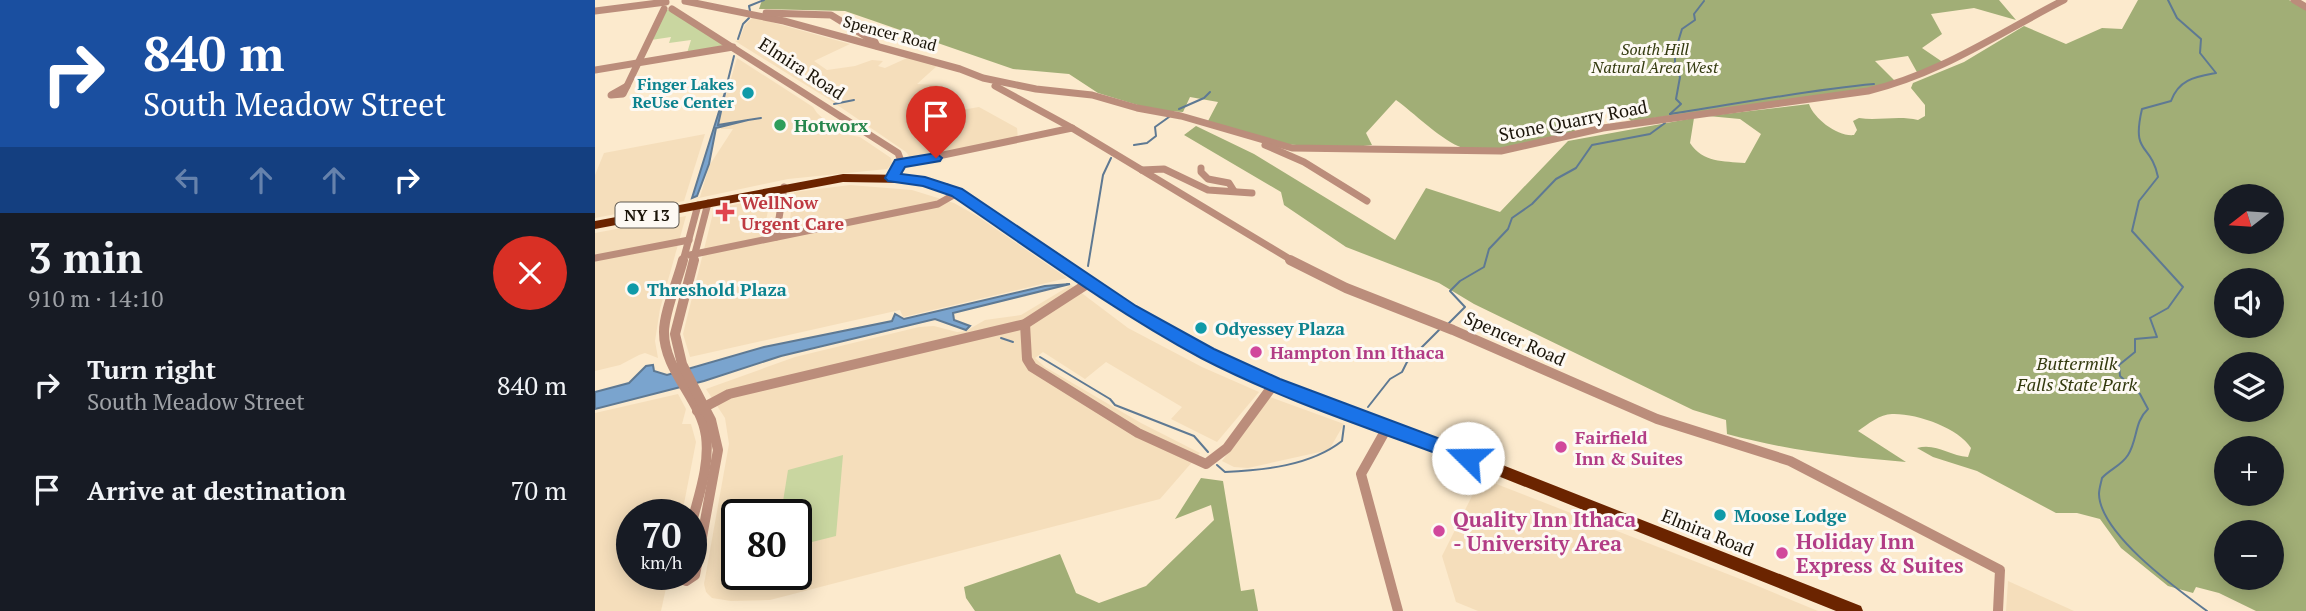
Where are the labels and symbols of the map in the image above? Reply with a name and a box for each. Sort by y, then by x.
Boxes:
street label: Spencer Road [841,10,939,56]
street label: Elmira Road [755,31,849,105]
park label: South Hill Natural Area West [1591,38,1719,78]
place label: Finger Lakes ReUse Center [632,73,734,113]
marker: Finger Lakes ReUse Center [740,85,756,101]
pin [906,86,966,158]
street label: Stone Quarry Road [1497,94,1649,146]
place label: Hotworx [794,113,868,137]
marker: Hotworx [772,117,788,133]
north arrow [2214,184,2284,254]
place label: WellNow Urgent Care [741,190,845,235]
road number: NY 13 [615,202,679,228]
marker: WellNow Urgent Care [715,202,735,222]
place label: Threshold Plaza [647,277,787,301]
marker: Threshold Plaza [625,281,641,297]
street label: Spencer Road [1461,305,1569,371]
place label: Odyessey Plaza [1215,316,1345,340]
marker: Odyessey Plaza [1193,320,1209,336]
place label: Hampton Inn Ithaca [1270,340,1445,364]
marker: Hampton Inn Ithaca [1248,344,1264,360]
park label: Buttermilk Falls State Park [2016,351,2138,396]
position arrow [1431,421,1505,495]
place label: Fairfield Inn & Suites [1575,425,1683,470]
marker: Fairfield Inn & Suites [1553,439,1569,455]
speed limit sign: 80 [721,499,812,590]
street label: Elmira Road [1658,503,1758,561]
place label: Moose Lodge [1734,503,1847,527]
place label: Quality Inn Ithaca - University Area [1453,505,1637,557]
marker: Moose Lodge [1712,507,1728,523]
marker: Quality Inn Ithaca - University Area [1431,523,1447,539]
place label: Holiday Inn Express & Suites [1796,527,1964,579]
marker: Holiday Inn Express & Suites [1774,545,1790,561]

